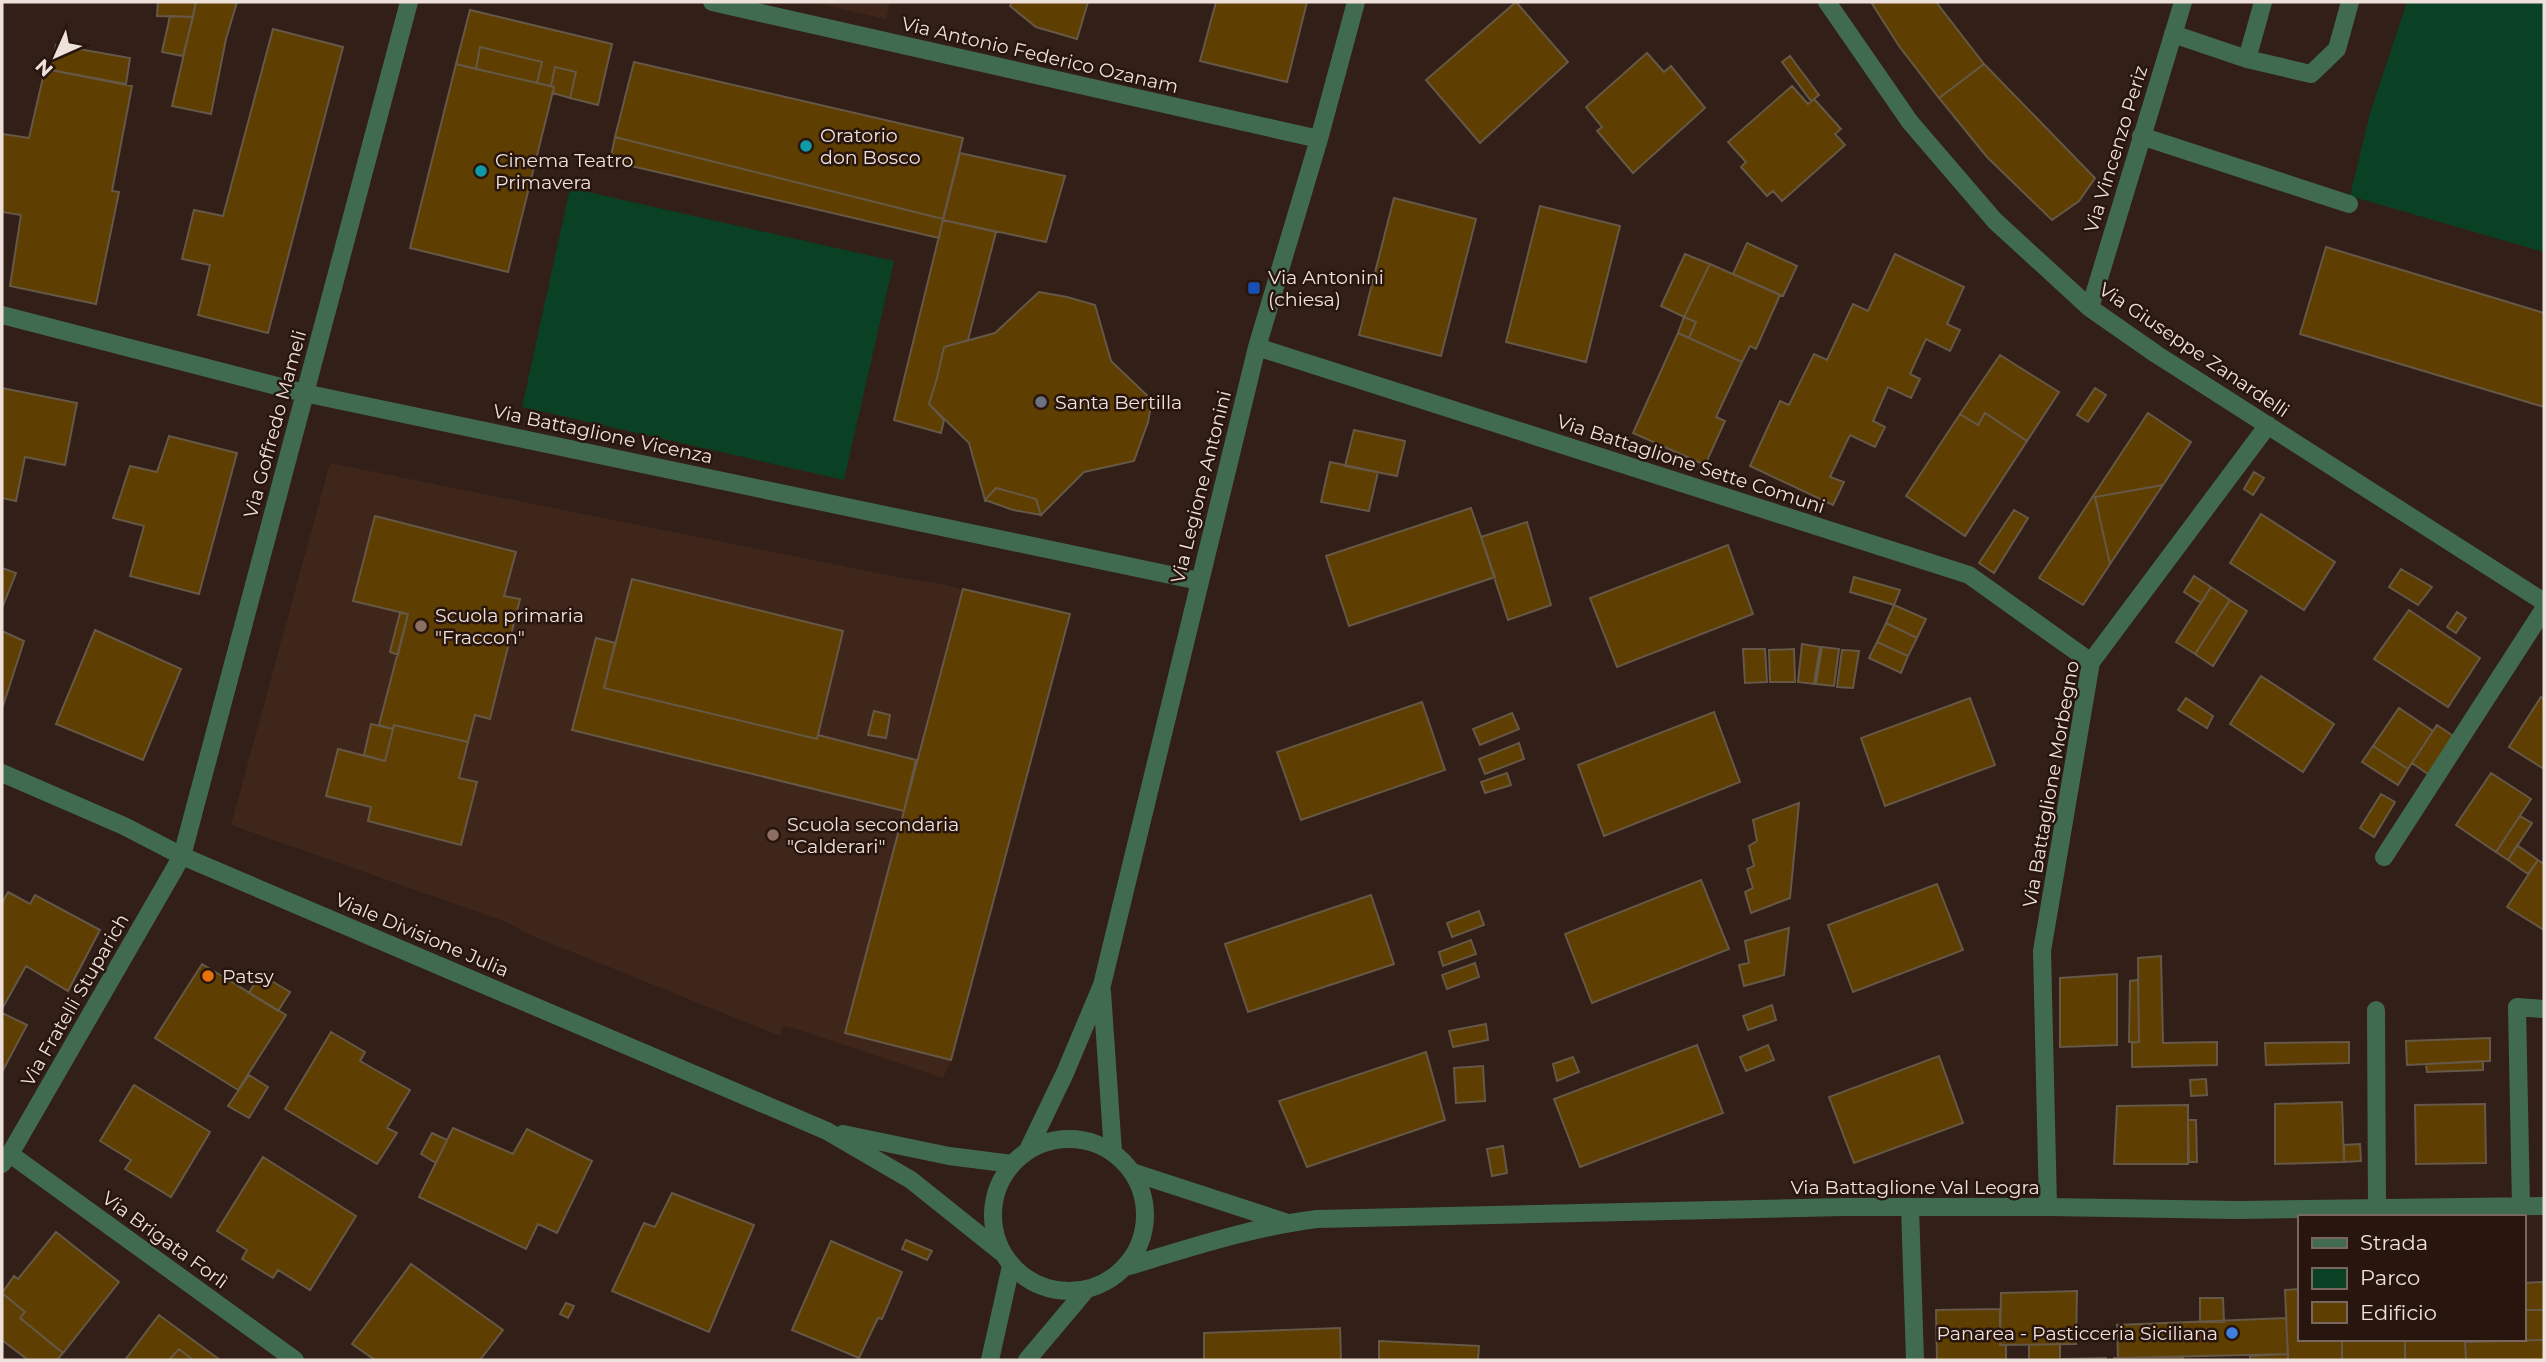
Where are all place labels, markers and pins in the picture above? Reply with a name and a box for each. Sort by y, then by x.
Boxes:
place label: Oratorio don Bosco [820,124,921,169]
marker: Oratorio don Bosco [798,138,814,154]
place label: Cinema Teatro Primavera [495,149,634,194]
marker: Cinema Teatro Primavera [473,163,489,179]
place label: Via Antonini (chiesa) [1268,266,1384,311]
marker: Via Antonini (chiesa) [1246,280,1262,296]
place label: Santa Bertilla [1055,391,1182,414]
marker: Santa Bertilla [1033,394,1049,410]
place label: Scuola primaria "Fraccon" [435,604,584,649]
marker: Scuola primaria "Fraccon" [413,618,429,634]
place label: Scuola secondaria "Calderari" [787,813,959,858]
marker: Scuola secondaria "Calderari" [765,827,781,843]
place label: Patsy [222,965,275,988]
marker: Patsy [200,968,216,984]
place label: Panarea - Pasticceria Siciliana [1936,1322,2218,1345]
marker: Panarea - Pasticceria Siciliana [2224,1325,2240,1341]

